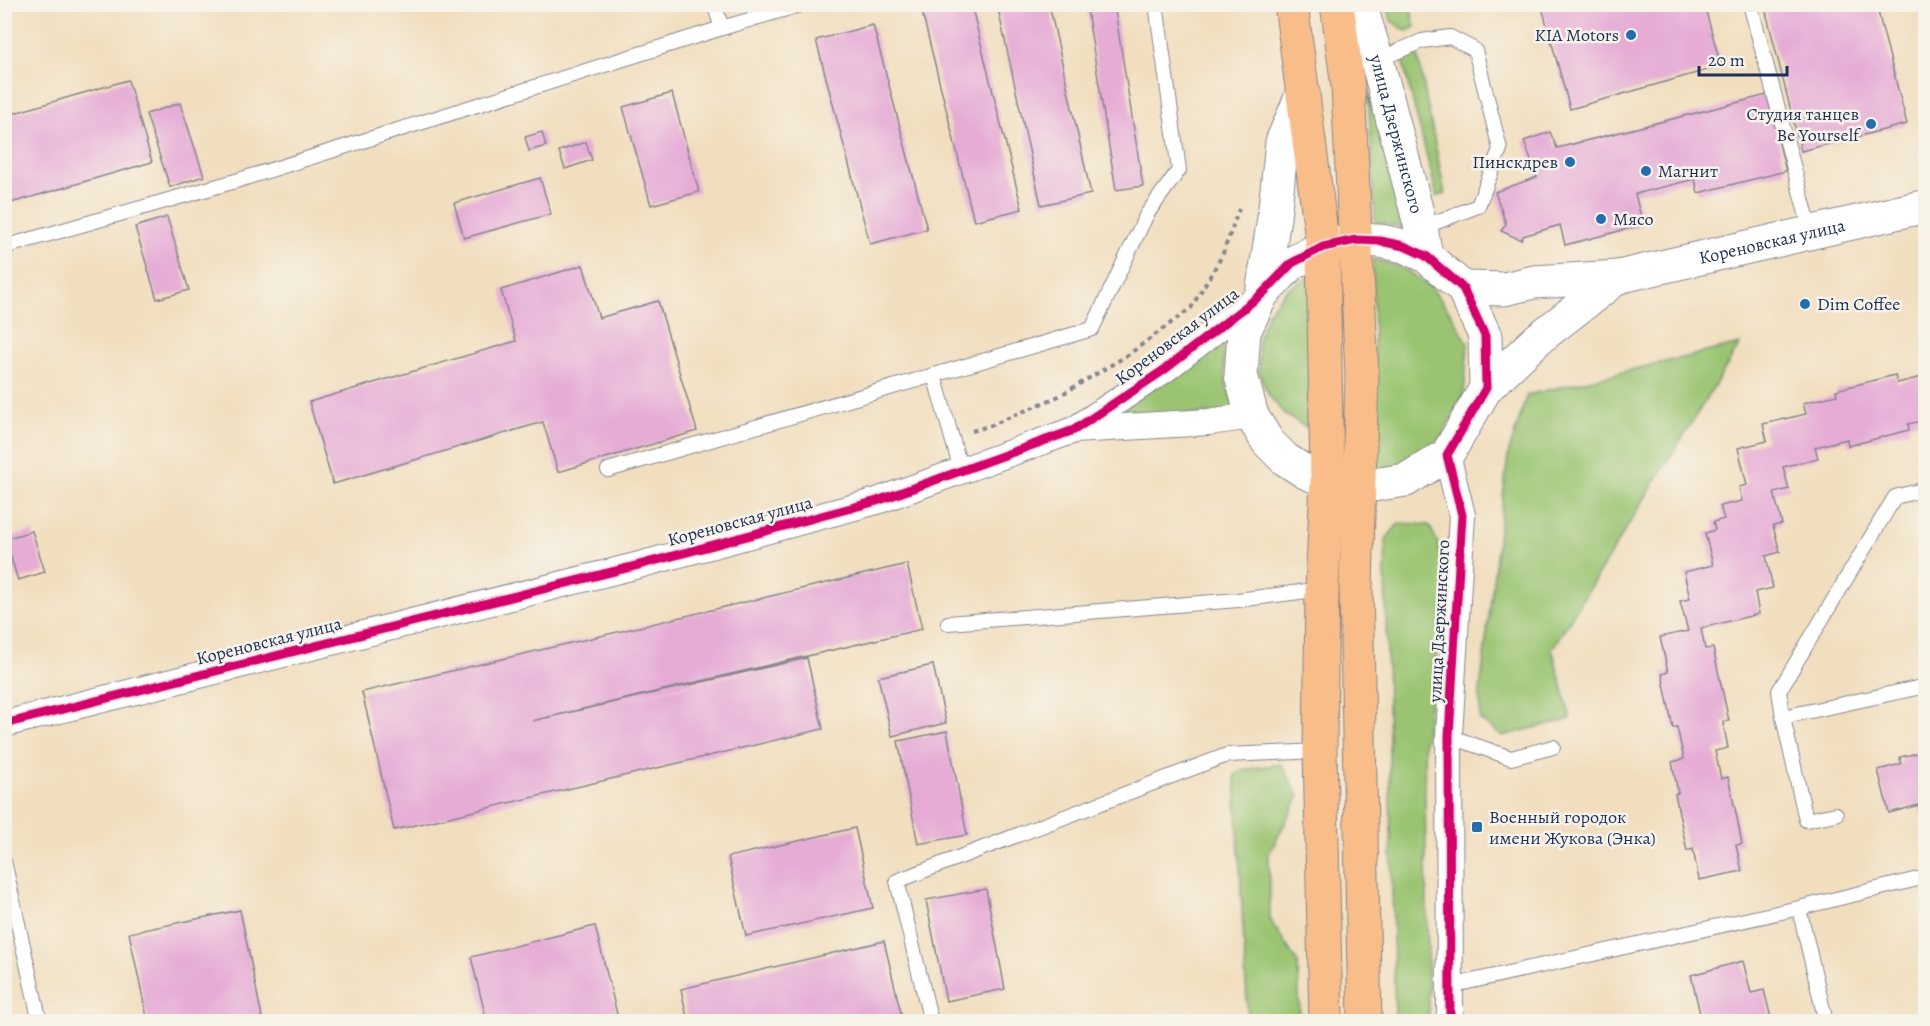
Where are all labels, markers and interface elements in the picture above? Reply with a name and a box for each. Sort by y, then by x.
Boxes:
place label: KIA Motors [1534,23,1619,47]
marker: KIA Motors [1624,28,1638,42]
scale bar [1699,39,1788,77]
text: 20 m [1708,48,1745,72]
street label: улица Дзержинского [1364,51,1429,216]
place label: Студия танцев Be Yourself [1746,102,1862,147]
marker: Студия танцев Be Yourself [1864,117,1878,131]
place label: Пинскдрев [1472,150,1558,174]
marker: Пинскдрев [1563,155,1577,169]
place label: Магнит [1658,159,1718,183]
marker: Магнит [1639,164,1653,178]
place label: Мясо [1613,207,1654,231]
marker: Мясо [1594,212,1608,226]
street label: Кореновская улица [1697,213,1848,270]
street label: Кореновская улица [1110,281,1244,390]
place label: Dim Coffee [1817,292,1900,316]
marker: Dim Coffee [1798,297,1812,311]
street label: Кореновская улица [665,490,816,552]
street label: улица Дзержинского [1423,539,1455,704]
street label: Кореновская улица [194,611,345,671]
place label: Военный городок имени Жукова (Энка) [1489,805,1656,850]
marker: Военный городок имени Жукова (Энка) [1470,820,1484,834]

